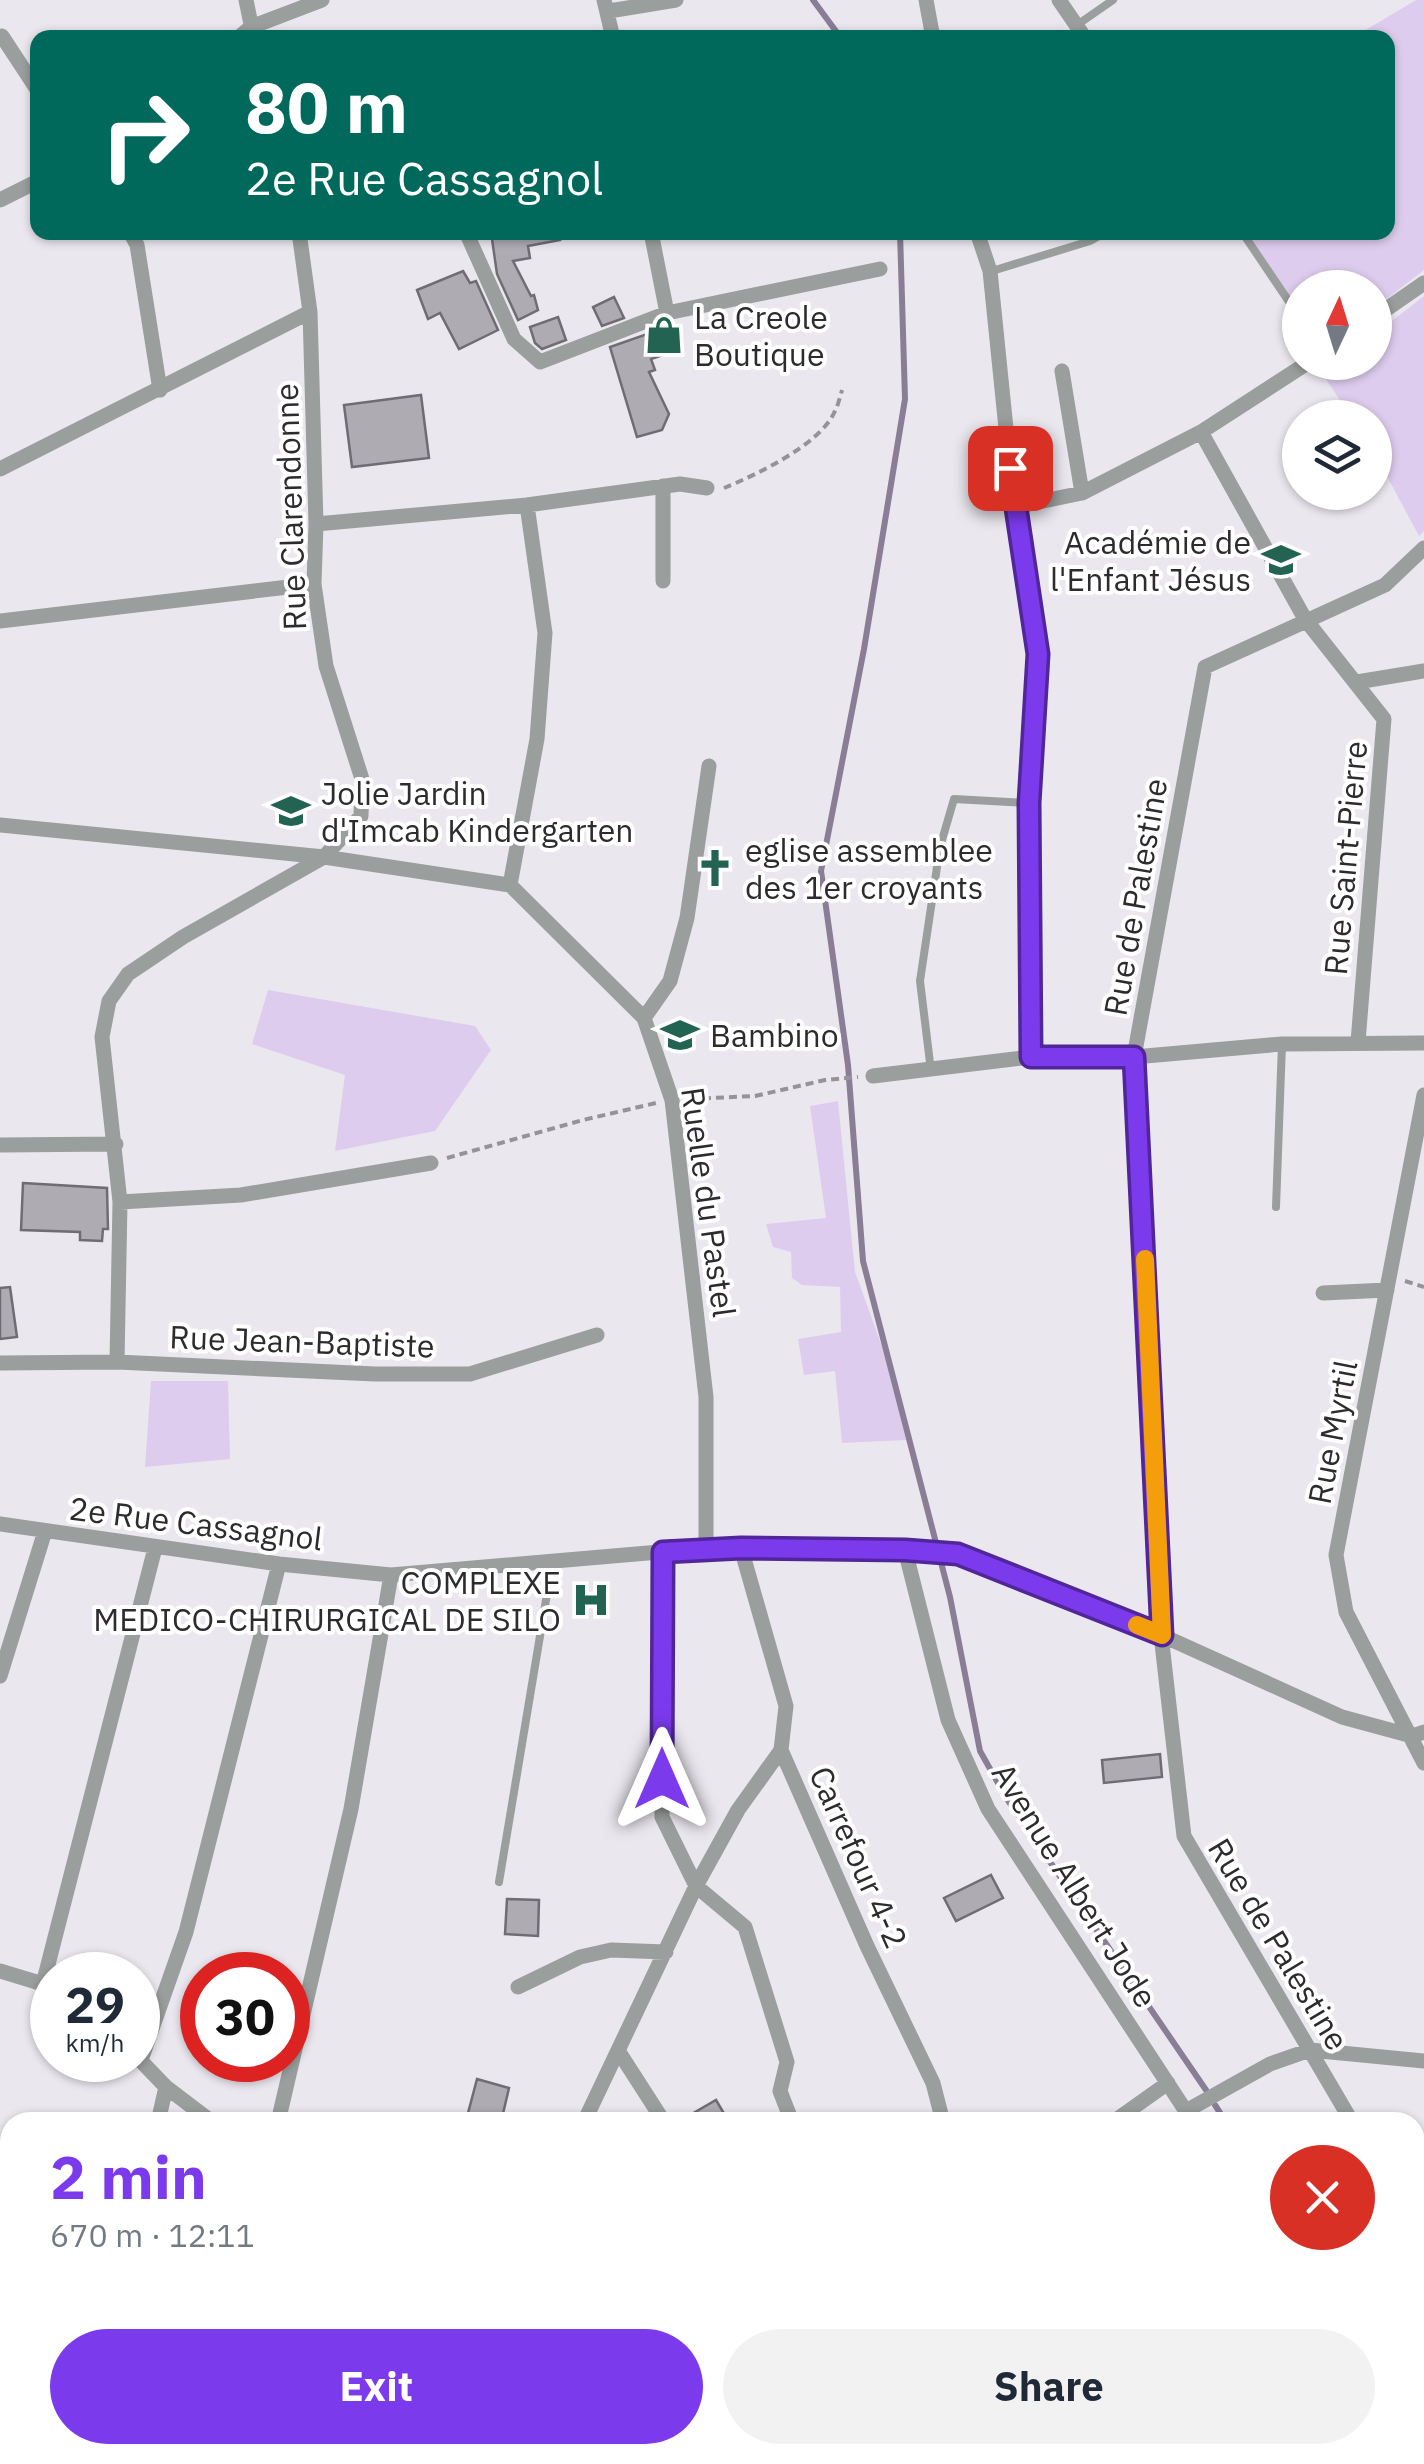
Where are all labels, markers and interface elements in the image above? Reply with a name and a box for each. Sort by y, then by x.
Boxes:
text: 80 m [245,61,408,152]
icon: right [80,70,210,200]
text: 2e Rue Cassagnol [245,149,603,207]
north arrow [1282,270,1392,380]
map controls [1282,270,1392,510]
place label: La Creole Boutique [694,296,828,375]
shop icon: La Creole Boutique [643,314,685,356]
street label: Rue Clarendonne [265,383,315,631]
button: layers [1282,400,1392,510]
pin [968,426,1053,511]
icon: arrive [983,441,1038,496]
place label: Académie de l'Enfant Jésus [1050,521,1251,600]
school or university icon: Académie de l'Enfant Jésus [1260,539,1302,581]
street label: Rue Saint-Pierre [1314,739,1376,977]
place label: Jolie Jardin d'Imcab Kindergarten [321,772,634,851]
street label: Rue de Palestine [1093,775,1177,1019]
school or university icon: Jolie Jardin d'Imcab Kindergarten [270,790,312,832]
place label: eglise assemblee des 1er croyants [745,829,993,908]
church icon: eglise assemblee des 1er croyants [694,847,736,889]
school or university icon: Bambino [659,1014,701,1056]
place label: Bambino [710,1014,839,1056]
street label: Ruelle du Pastel [672,1084,746,1320]
street label: Rue Jean-Baptiste [169,1315,435,1367]
street label: Rue Myrtil [1298,1357,1366,1507]
street label: 2e Rue Cassagnol [67,1487,325,1559]
place label: COMPLEXE MEDICO-CHIRURGICAL DE SILO [93,1561,561,1640]
hospital icon: COMPLEXE MEDICO-CHIRURGICAL DE SILO [570,1579,612,1621]
position arrow [610,1727,714,1831]
street label: Avenue Albert Jode [983,1755,1167,2015]
street label: Carrefour 4-2 [800,1760,918,1954]
street label: Rue de Palestine [1199,1830,1359,2058]
speed limit sign: 30 [180,1952,310,2082]
text: 29 [65,1972,125,2037]
text: km/h [66,2026,124,2059]
text: 2 min [50,2137,207,2216]
button: close [1270,2145,1375,2250]
text: 670 m · 12:11 [50,2214,255,2256]
button: Exit [50,2329,703,2444]
button: Share [723,2329,1375,2444]

